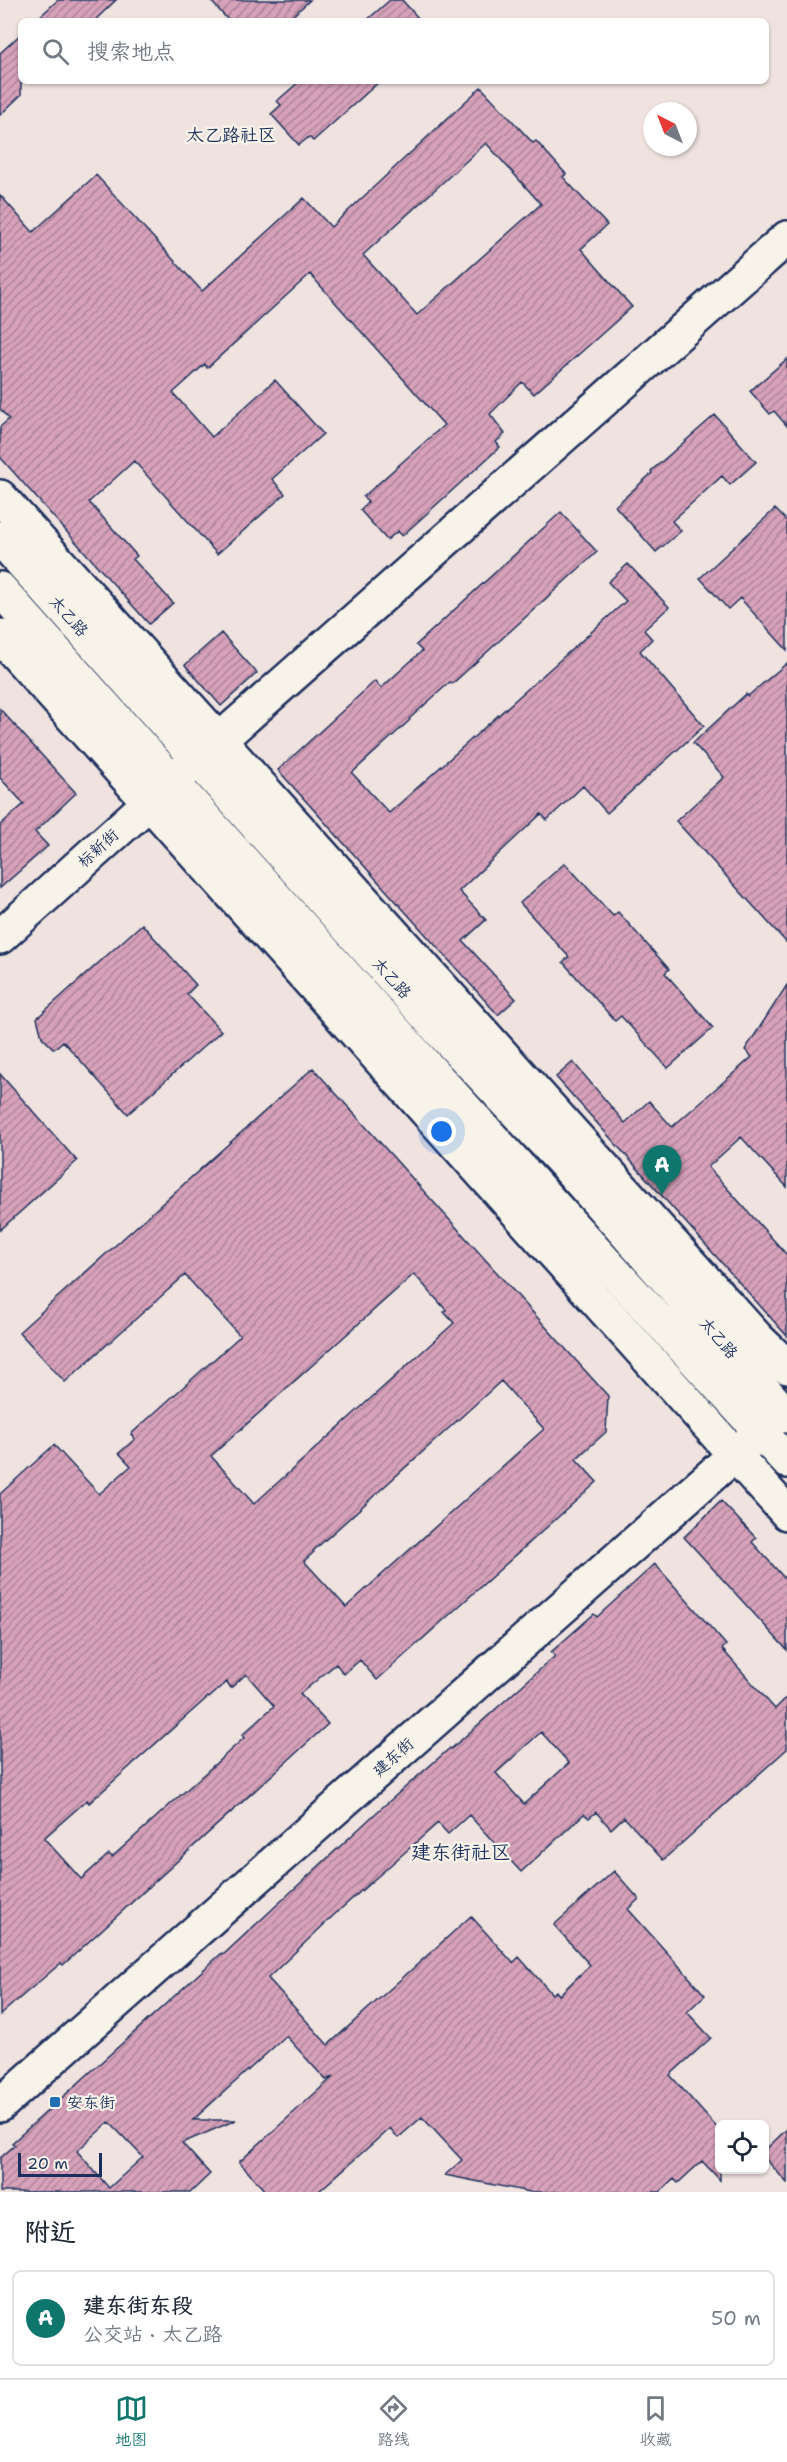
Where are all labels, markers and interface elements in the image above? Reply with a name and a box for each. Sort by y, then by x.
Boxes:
search box [18,18,769,84]
icon: search [39,35,72,68]
text: 搜索地点 [87,37,175,66]
north arrow [643,102,697,156]
district label: 太乙路社区 [186,123,276,147]
street label: 太乙路 [45,591,93,641]
street label: 标新街 [73,824,123,872]
street label: 太乙路 [368,953,416,1003]
your location [427,1117,456,1146]
pin: A [642,1146,682,1195]
street label: 太乙路 [695,1313,743,1363]
street label: 建东街 [368,1733,418,1781]
district label: 建东街社区 [411,1839,511,1865]
place label: 安东街 [67,2092,115,2113]
marker: 安东街 [48,2095,62,2109]
map controls [715,2120,769,2174]
button: locate [715,2120,769,2174]
scale bar [18,2150,102,2178]
text: 20 m [27,2153,68,2174]
text: 附近 [24,2214,76,2249]
text: 建东街东段 [83,2291,193,2320]
text: A [38,2305,53,2331]
text: 50 m [711,2305,761,2331]
text: 公交站 · 太乙路 [83,2321,222,2347]
tab: 地图 [115,2392,148,2450]
tab: 路线 [377,2392,410,2450]
tab: 收藏 [639,2392,672,2450]

